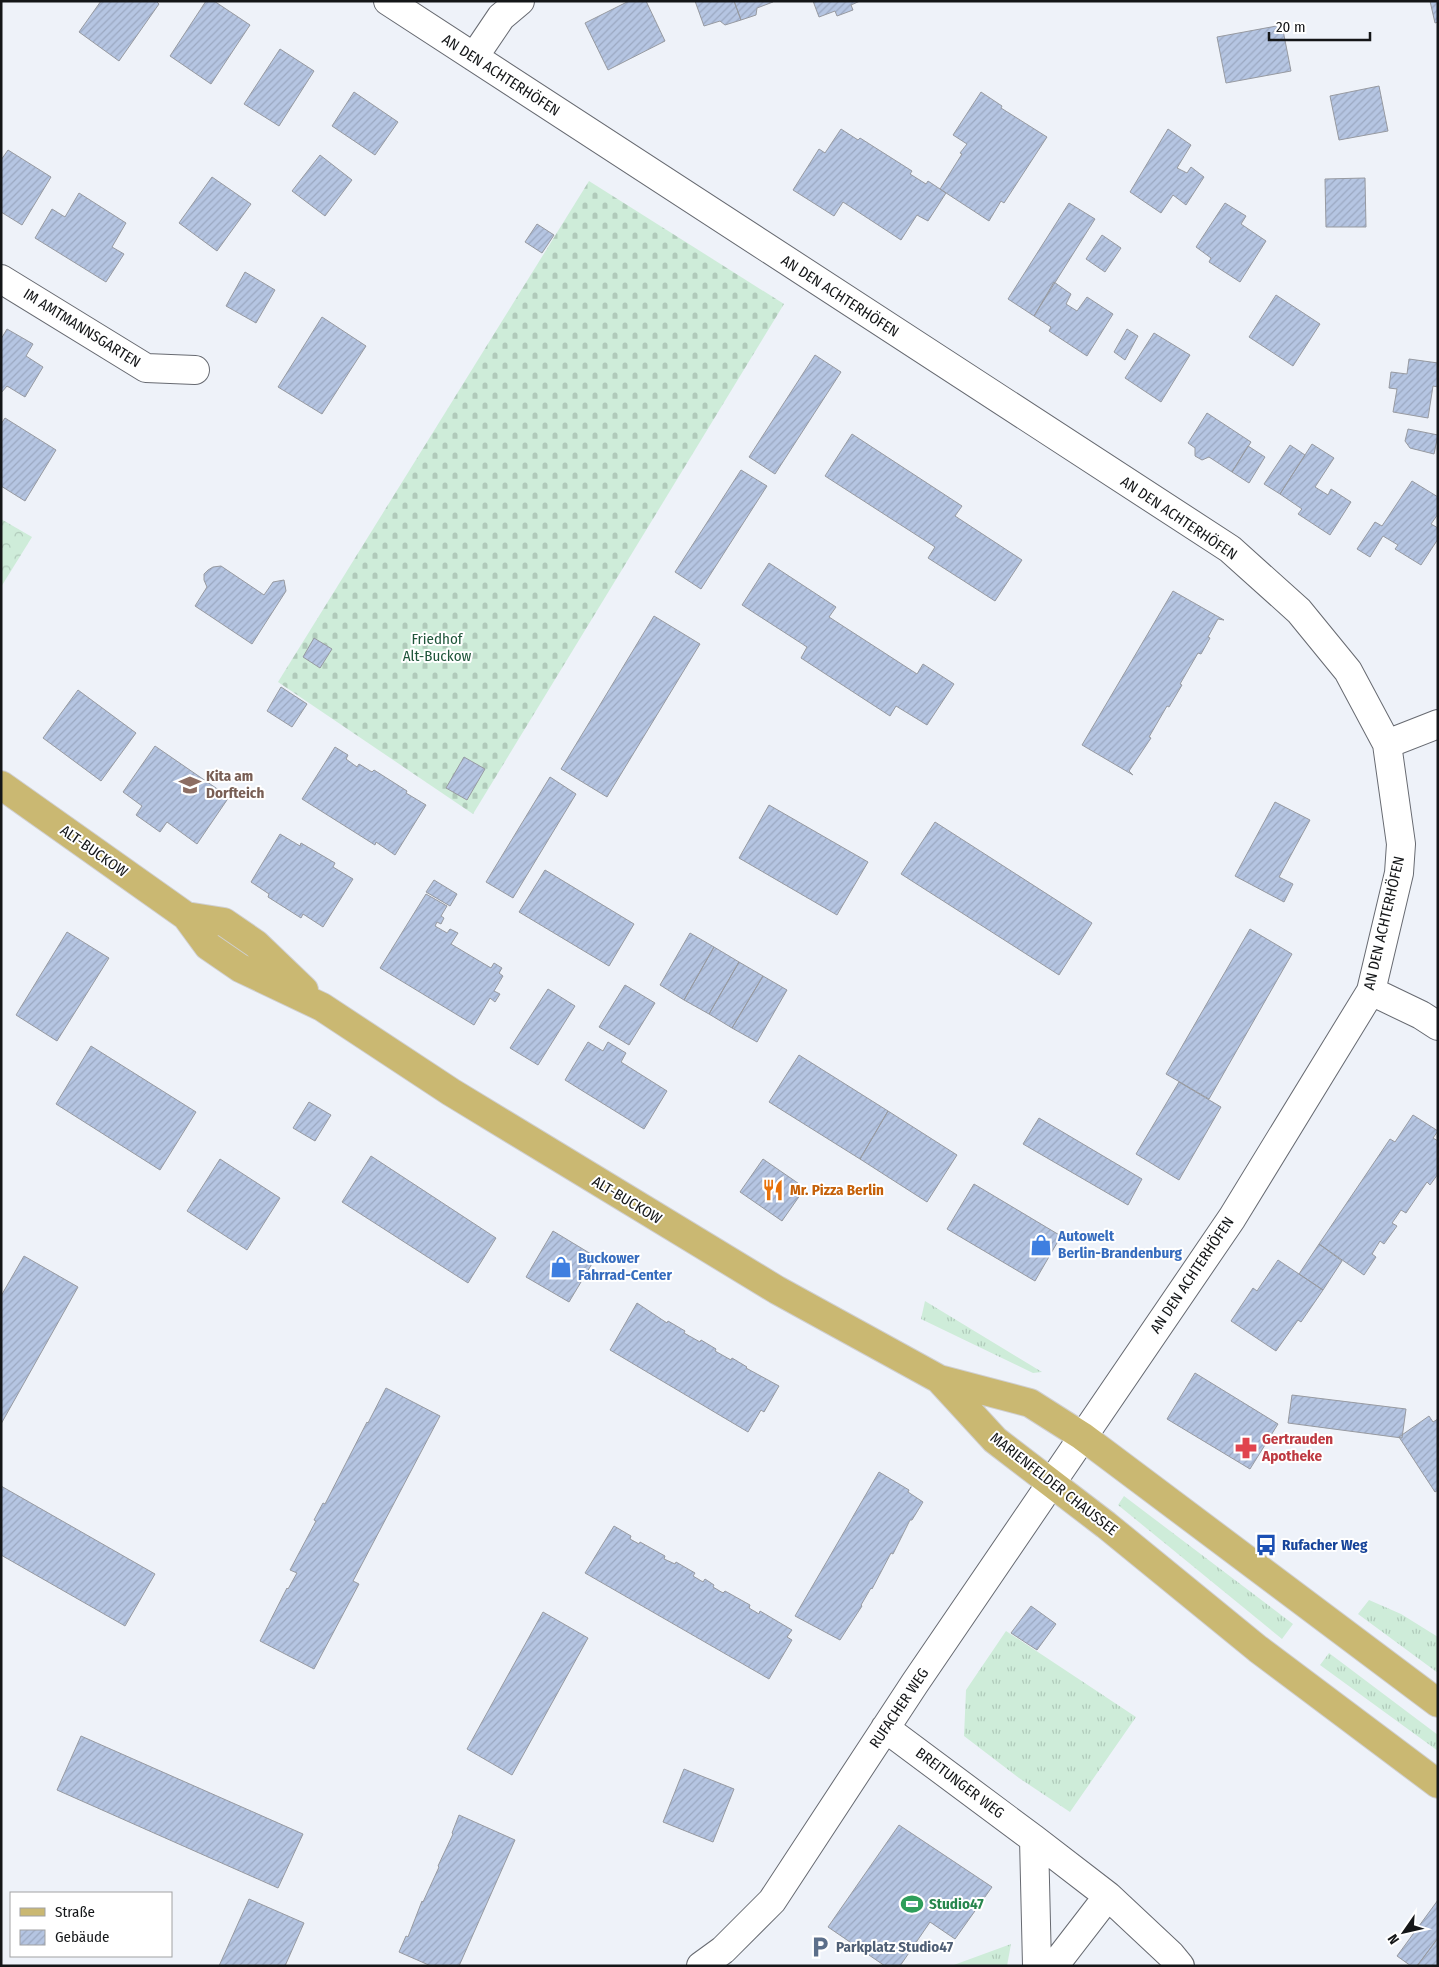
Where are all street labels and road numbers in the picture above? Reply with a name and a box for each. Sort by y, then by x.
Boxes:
street label: AN DEN ACHTERHÖFEN [439,30,563,120]
street label: AN DEN ACHTERHÖFEN [778,251,902,341]
street label: IM AMTMANNSGARTEN [20,285,144,371]
street label: AN DEN ACHTERHÖFEN [1117,472,1241,564]
street label: ALT-BUCKOW [57,821,131,881]
street label: AN DEN ACHTERHÖFEN [1360,854,1408,992]
street label: ALT-BUCKOW [589,1172,665,1228]
street label: AN DEN ACHTERHÖFEN [1146,1213,1238,1337]
street label: MARIENFELDER CHAUSSEE [987,1429,1121,1539]
street label: RUFACHER WEG [866,1665,932,1751]
street label: BREITUNGER WEG [912,1744,1008,1822]

